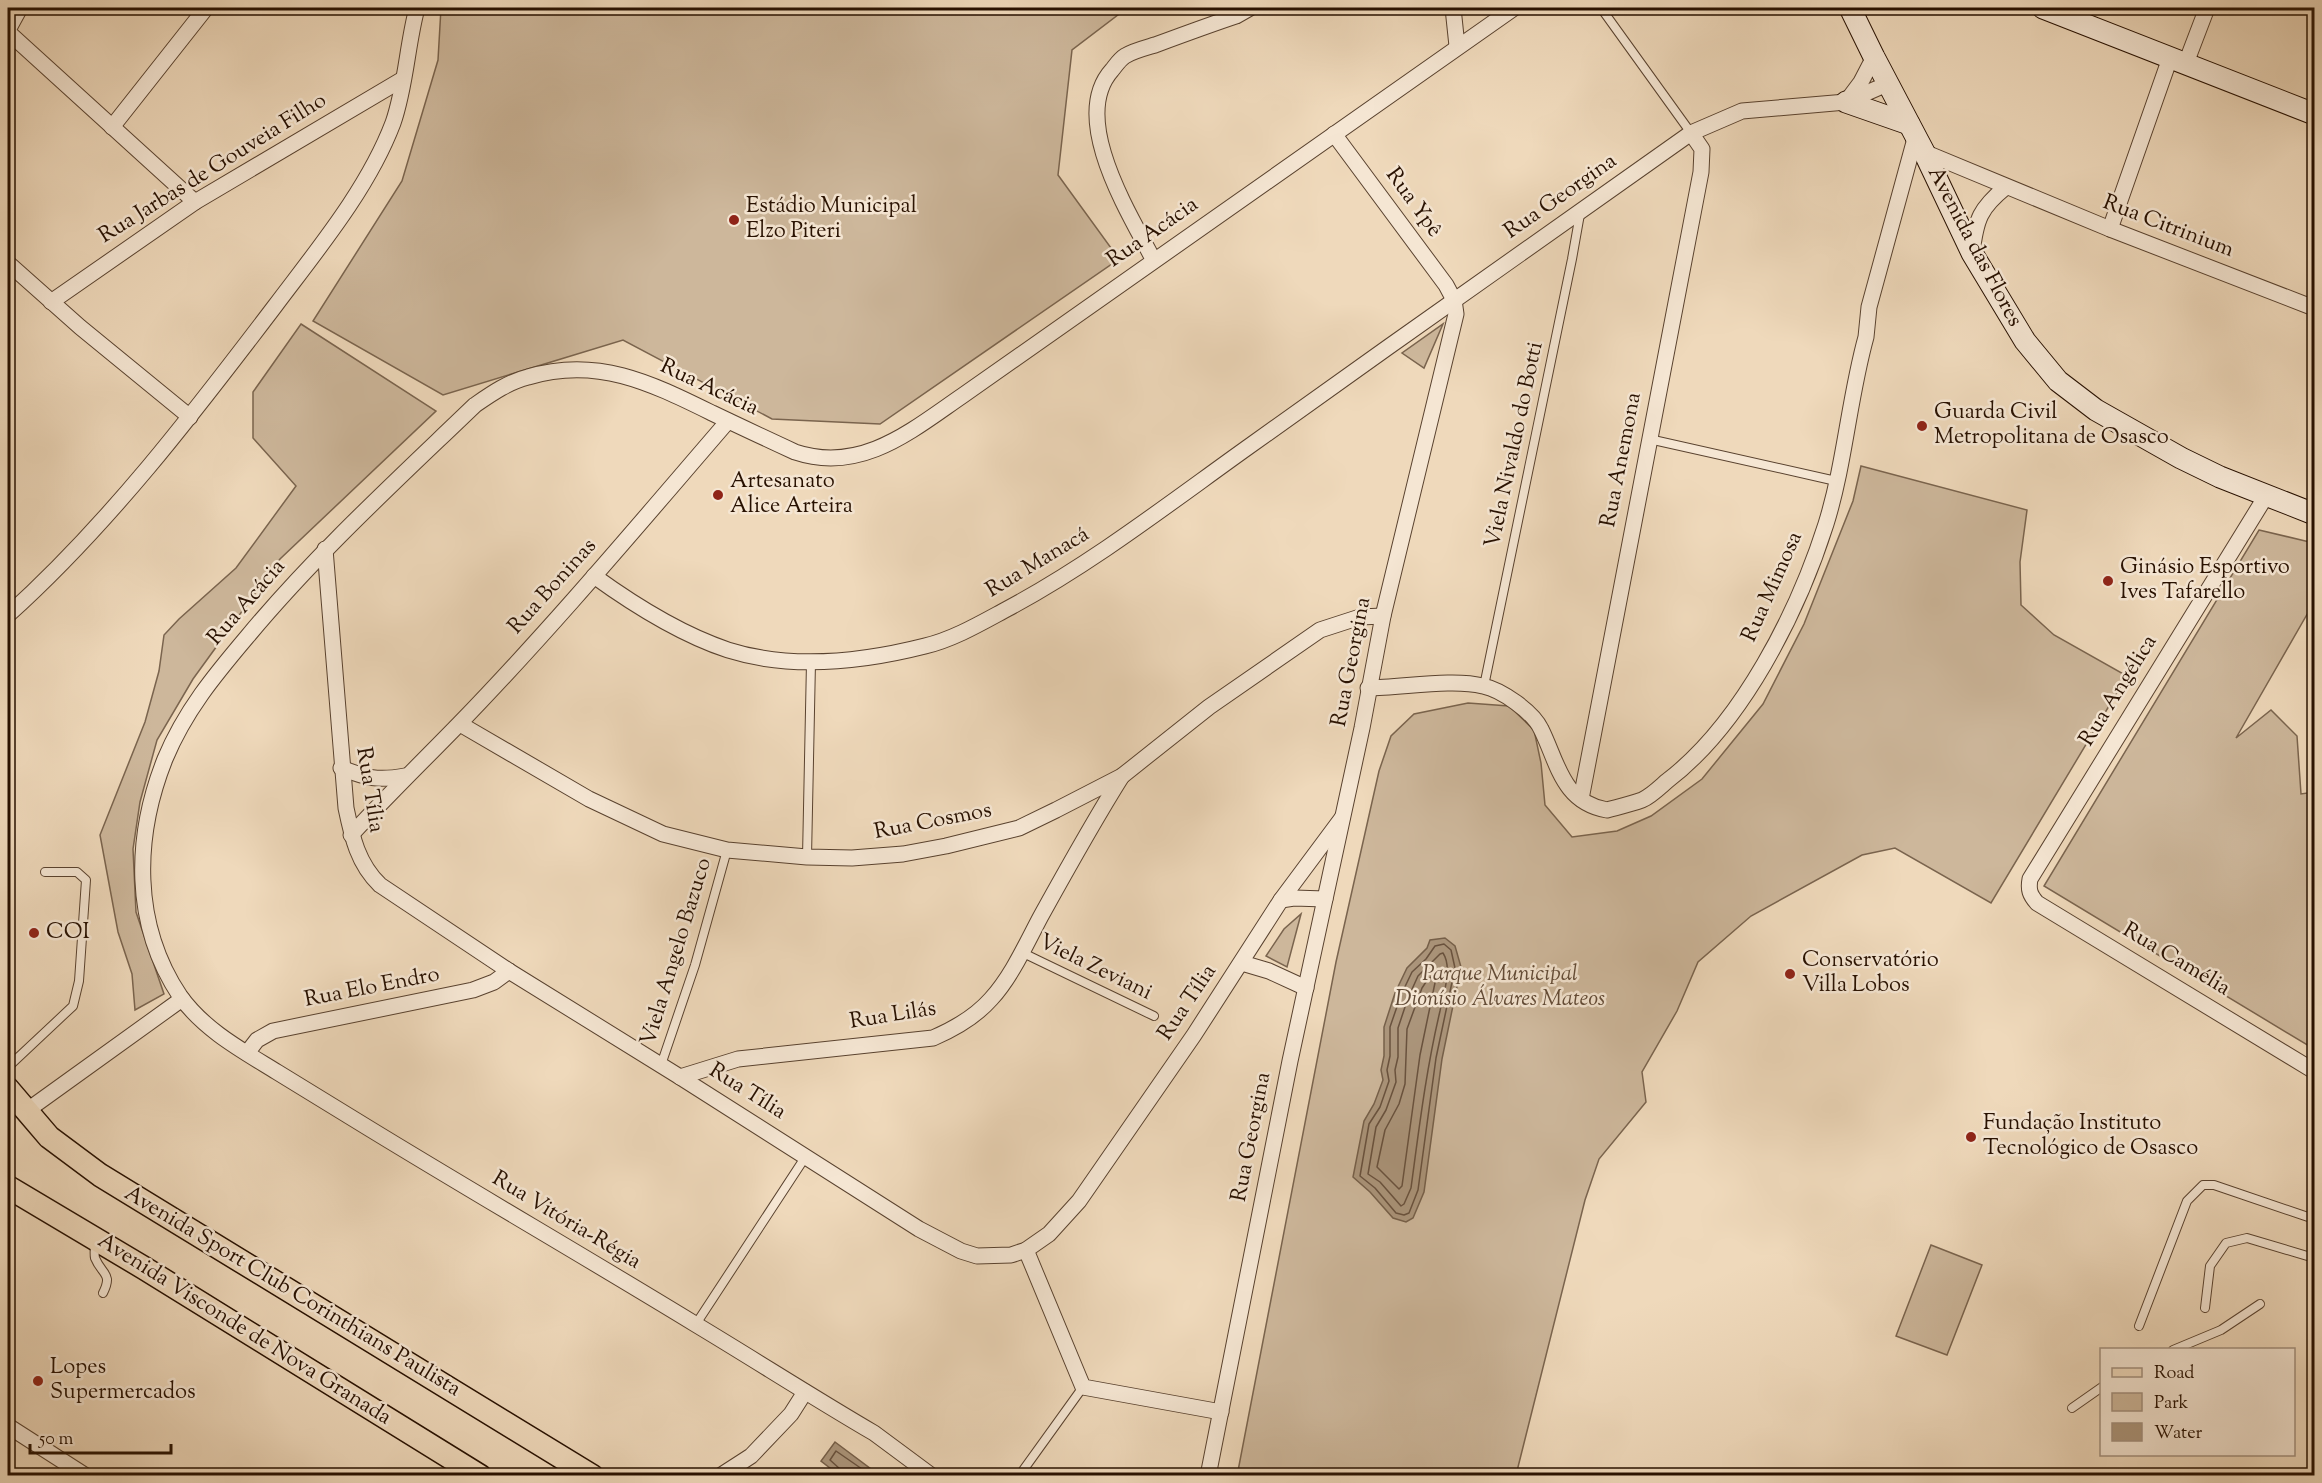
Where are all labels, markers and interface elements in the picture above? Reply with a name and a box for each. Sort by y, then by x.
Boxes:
street label: Rua Jarbas de Gouveia Filho [93,86,333,252]
street label: Rua Georgina [1498,146,1624,248]
street label: Avenida das Flores [1918,161,2030,333]
street label: Rua Ypê [1377,162,1449,244]
street label: Rua Citrinium [2098,187,2238,267]
street label: Rua Acácia [1101,190,1205,276]
place label: Estádio Municipal Elzo Piteri [746,191,917,248]
marker: Estádio Municipal Elzo Piteri [727,213,741,227]
street label: Viela Nivaldo do Botti [1478,339,1552,551]
street label: Rua Acácia [654,351,764,425]
street label: Rua Anemona [1593,390,1651,530]
place label: Guarda Civil Metropolitana de Osasco [1934,397,2169,454]
marker: Guarda Civil Metropolitana de Osasco [1915,419,1929,433]
place label: Artesanato Alice Arteira [730,466,853,523]
marker: Artesanato Alice Arteira [711,488,725,502]
street label: Rua Manacá [980,519,1096,607]
street label: Rua Mimosa [1734,527,1812,647]
street label: Rua Boninas [501,532,605,642]
place label: Ginásio Esportivo Ives Tafarello [2120,552,2290,609]
street label: Rua Acácia [200,553,294,653]
marker: Ginásio Esportivo Ives Tafarello [2101,574,2115,588]
street label: Rua Georgina [1324,594,1380,730]
street label: Rua Angélica [2072,629,2166,753]
street label: Rua Tília [346,745,392,835]
street label: Rua Cosmos [871,795,995,849]
street label: Viela Angelo Bazuco [633,854,721,1050]
street label: Rua Camélia [2116,915,2236,1005]
place label: COI [46,917,90,949]
marker: COI [27,926,41,940]
street label: Viela Zeviani [1033,927,1157,1009]
place label: Conservatório Villa Lobos [1802,945,1939,1002]
street label: Rua Tília [1151,958,1225,1048]
street label: Rua Elo Endro [302,959,442,1017]
park label: Parque Municipal Dionísio Álvares Mateos [1395,959,1605,1016]
marker: Conservatório Villa Lobos [1783,967,1797,981]
street label: Rua Lilás [847,993,939,1039]
street label: Rua Tília [702,1056,792,1128]
street label: Rua Georgina [1224,1069,1280,1205]
place label: Fundação Instituto Tecnológico de Osasco [1983,1108,2198,1165]
marker: Fundação Instituto Tecnológico de Osasco [1964,1130,1978,1144]
street label: Rua Vitória-Régia [485,1164,647,1278]
street label: Avenida Sport Club Corinthians Paulista [118,1178,466,1406]
street label: Avenida Visconde de Nova Granada [91,1226,397,1434]
legend [2100,1348,2295,1456]
place label: Lopes Supermercados [50,1352,196,1409]
text: Road [2154,1361,2194,1387]
marker: Lopes Supermercados [31,1374,45,1388]
text: Park [2154,1391,2189,1417]
scale bar [30,1417,171,1455]
text: Water [2154,1421,2203,1447]
text: 50 m [38,1427,74,1453]

